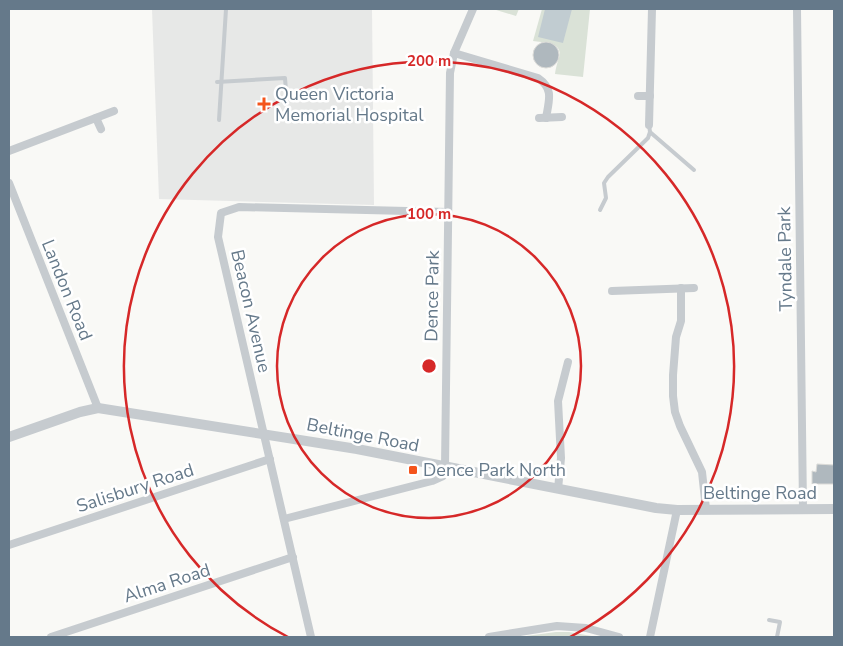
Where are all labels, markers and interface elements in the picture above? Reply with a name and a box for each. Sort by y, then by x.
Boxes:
text: 200 m [407,51,451,71]
place label: Queen Victoria Memorial Hospital [275,82,424,127]
marker: Queen Victoria Memorial Hospital [257,97,271,111]
text: 100 m [407,204,451,224]
street label: Tyndale Park [772,206,798,311]
street label: Landon Road [36,236,98,344]
street label: Beacon Avenue [225,247,277,375]
street label: Dence Park [419,249,445,342]
centre of rings [420,357,438,375]
street label: Beltinge Road [305,412,421,458]
street label: Salisbury Road [73,458,197,518]
place label: Dence Park North [423,458,566,482]
marker: Dence Park North [407,464,419,476]
street label: Beltinge Road [703,481,817,505]
street label: Alma Road [121,558,213,608]

